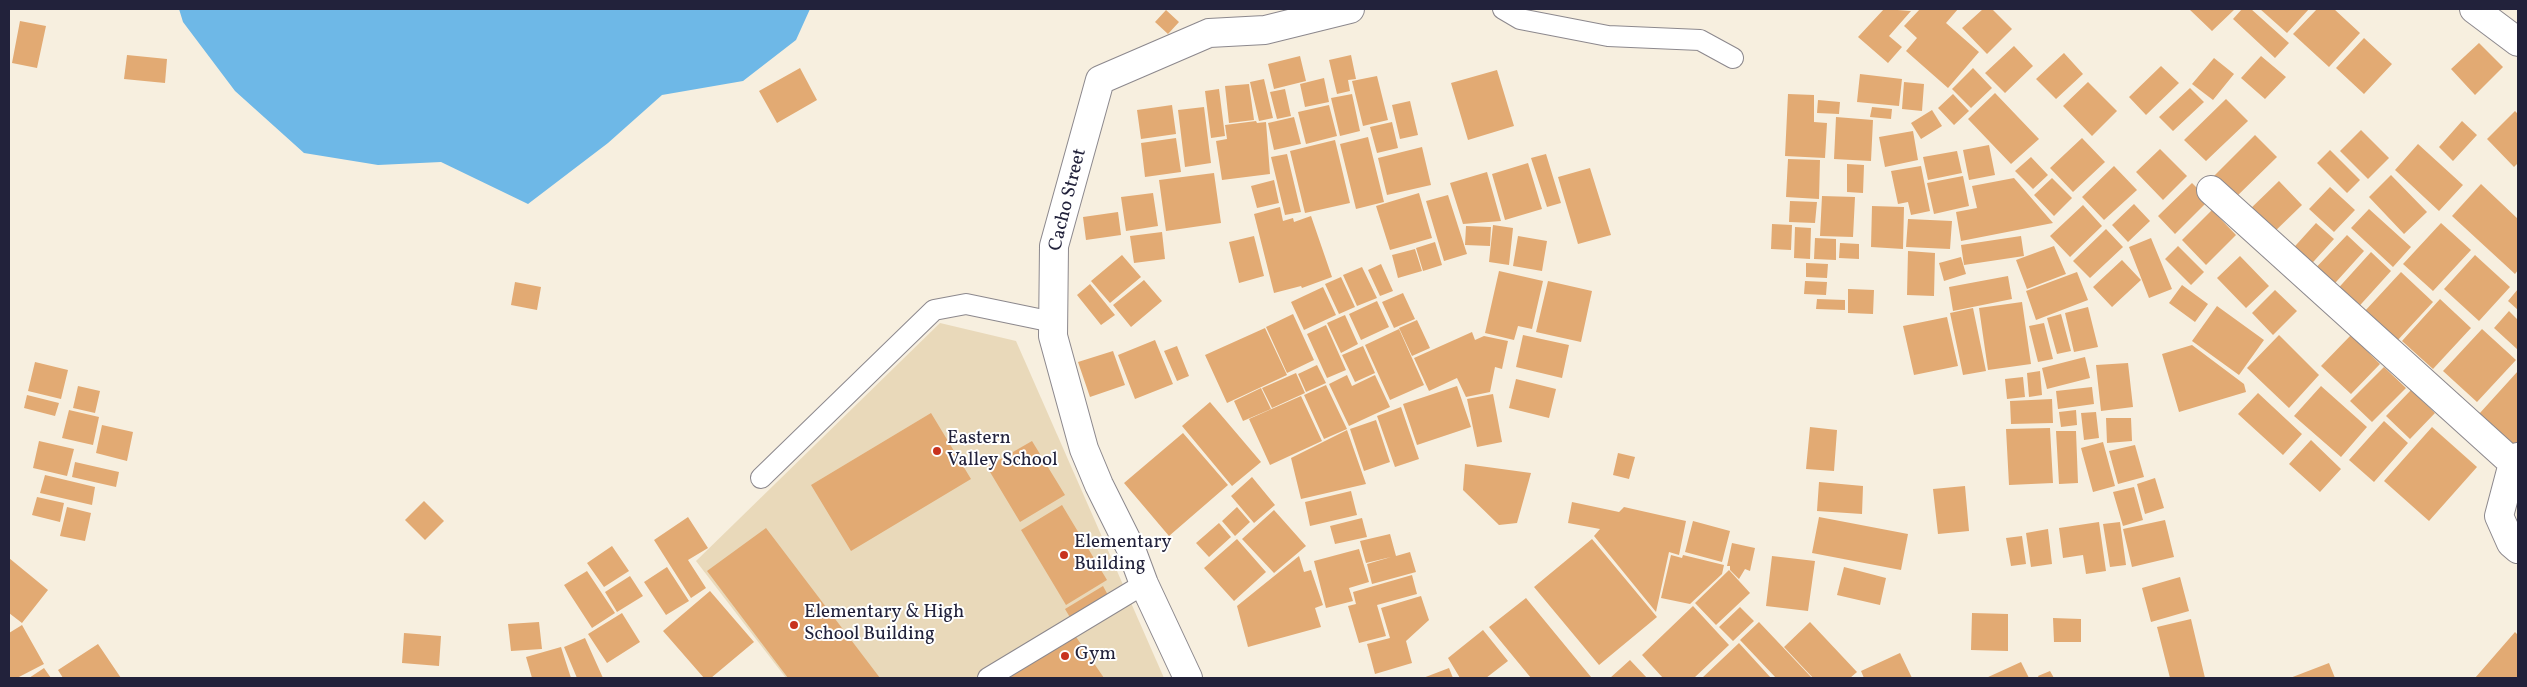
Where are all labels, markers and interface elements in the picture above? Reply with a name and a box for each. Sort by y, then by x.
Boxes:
street label: Cacho Street [1045,146,1093,254]
place label: Eastern Valley School [947,429,1058,473]
marker: Eastern Valley School [931,445,943,457]
place label: Elementary Building [1074,533,1172,577]
marker: Elementary Building [1058,549,1070,561]
place label: Elementary & High School Building [804,603,964,647]
marker: Elementary & High School Building [788,619,800,631]
place label: Gym [1075,645,1116,667]
marker: Gym [1059,650,1071,662]

